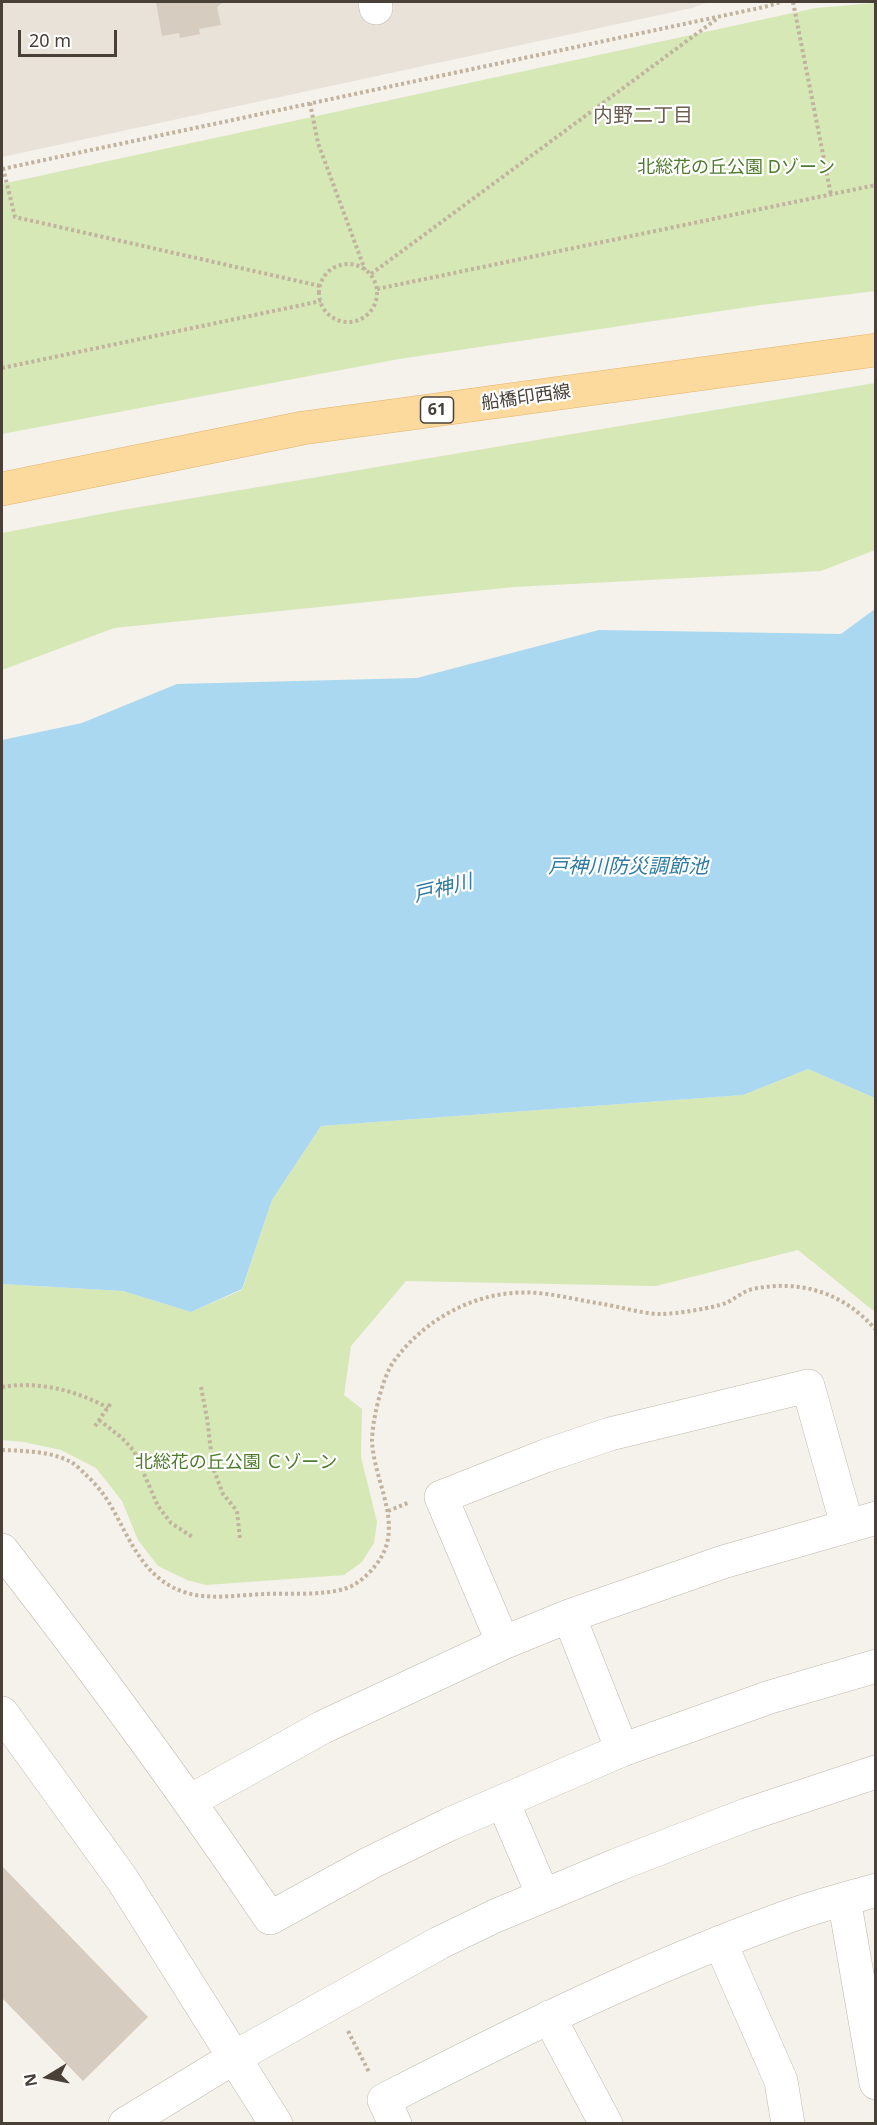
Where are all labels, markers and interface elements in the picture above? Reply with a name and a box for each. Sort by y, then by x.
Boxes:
scale bar [21,18,120,56]
text: 20 m [29,28,71,52]
district label: 内野二丁目 [593,104,693,128]
park label: 北総花の丘公園 Dゾーン [637,157,835,179]
street label: 船橋印西線 [480,381,572,415]
road number: 61 [420,397,454,423]
water label: 戸神川防災調節池 [548,855,708,879]
water label: 戸神川 [411,870,475,908]
park label: 北総花の丘公園 Ｃゾーン [135,1452,337,1474]
north arrow [18,2047,78,2107]
text: N [18,2072,42,2088]

